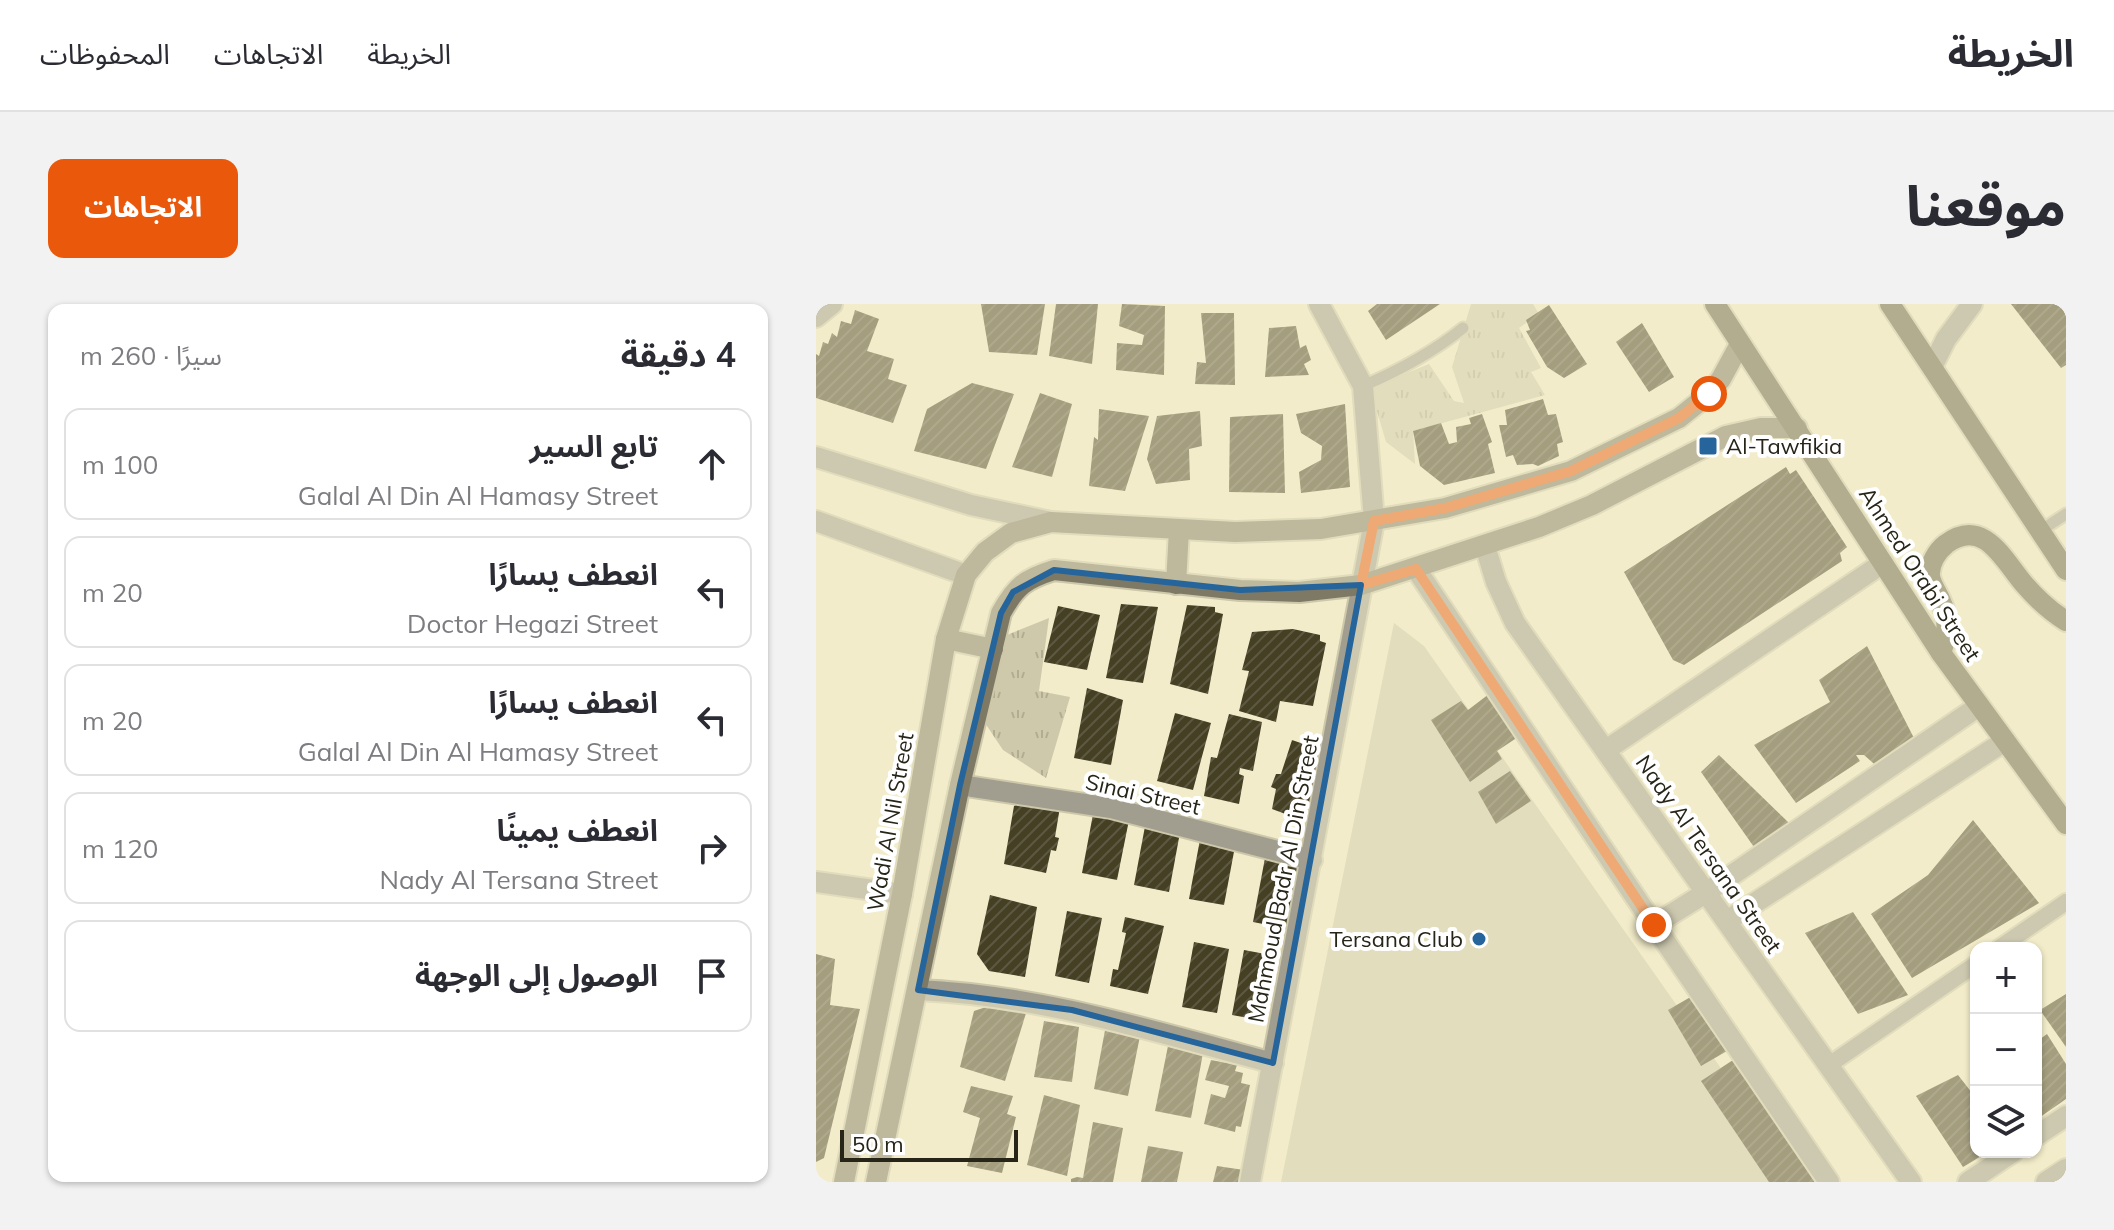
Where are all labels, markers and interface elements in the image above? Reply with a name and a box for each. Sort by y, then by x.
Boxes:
text: الخريطة [1948,29,2074,77]
text: المحفوظات [40,36,170,71]
text: الاتجاهات [214,36,323,71]
text: الخريطة [367,36,451,71]
button: الاتجاهات [48,159,238,258]
text: موقعنا [1906,170,2066,240]
text: 4 دقيقة [621,333,736,376]
text: سيرًا · 260 m [80,339,222,372]
route start [1691,376,1727,412]
text: تابع السير [529,427,658,465]
place label: Al-Tawfikia [1726,432,1842,460]
marker: Al-Tawfikia [1697,435,1719,457]
icon: ahead [690,442,734,486]
text: 100 m [82,448,158,481]
text: Galal Al Din Al Hamasy Street [298,479,658,512]
street label: Ahmed Orabi Street [1853,482,1987,667]
text: انعطف يسارًا [489,555,658,593]
icon: left [690,570,734,614]
text: 20 m [82,576,143,609]
text: Doctor Hegazi Street [407,607,658,640]
text: انعطف يسارًا [489,683,658,721]
icon: left [690,698,734,742]
text: 20 m [82,704,143,737]
street label: Wadi Al Nil Street [860,730,920,914]
street label: Mahmoud Badr Al Din Street [1241,733,1325,1025]
text: Galal Al Din Al Hamasy Street [298,735,658,768]
street label: Nady Al Tersana Street [1630,749,1788,959]
street label: Sinai Street [1083,767,1203,821]
text: انعطف يمينًا [496,811,658,849]
icon: right [690,826,734,870]
text: 120 m [82,832,158,865]
text: Nady Al Tersana Street [380,863,658,896]
route end [1636,907,1672,943]
place label: Tersana Club [1329,925,1463,953]
marker: Tersana Club [1470,930,1488,948]
map controls [1970,942,2042,1158]
button: + [1970,942,2042,1014]
icon: arrive [690,954,734,998]
text: الوصول إلى الوجهة [415,956,658,994]
button: − [1970,1014,2042,1086]
button: layers [1970,1086,2042,1158]
scale bar [840,1126,1018,1162]
text: 50 m [852,1130,903,1158]

